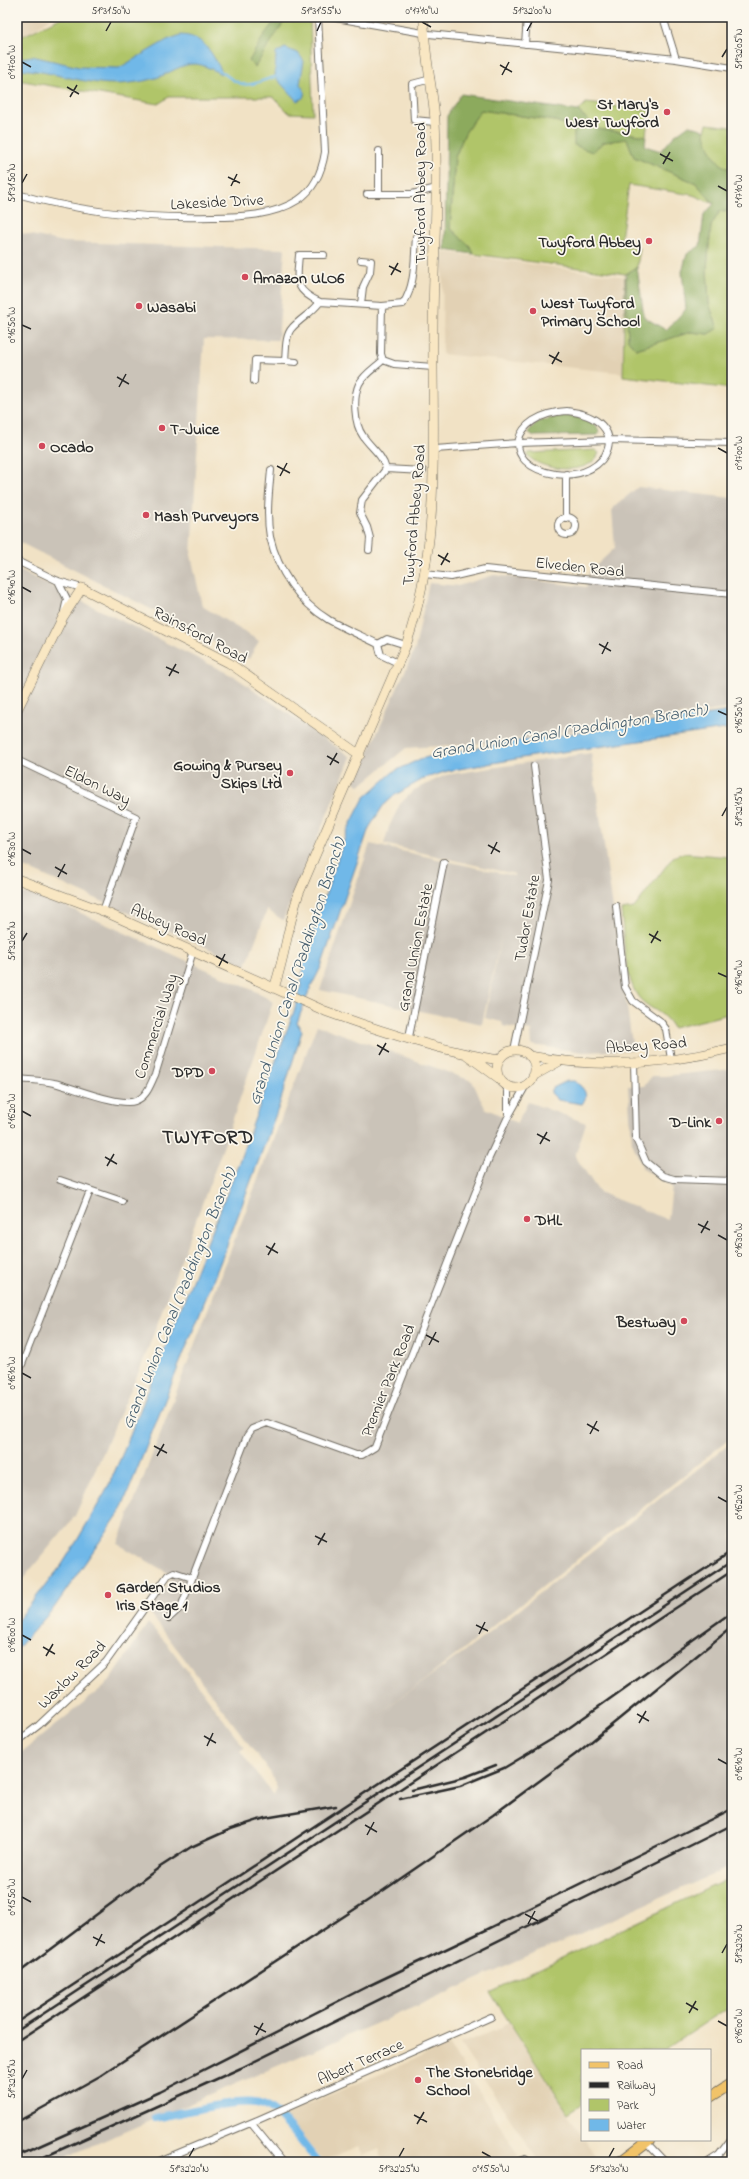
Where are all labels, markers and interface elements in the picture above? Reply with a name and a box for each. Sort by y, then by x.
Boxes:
text: 51°31'50"N [91,4,131,19]
text: 51°31'55"N [301,4,341,19]
text: 0°17'10"W [406,4,439,19]
text: 51°32'00"N [512,4,552,19]
text: 51°32'05"N [732,28,747,69]
text: 0°17'00"W [5,45,20,79]
place label: St Mary's West Twyford [566,93,659,136]
marker: St Mary's West Twyford [662,107,672,117]
street label: Twyford Abbey Road [409,122,433,264]
text: 51°31'50"N [5,163,20,203]
text: 0°17'10"W [732,174,747,207]
street label: Lakeside Drive [170,189,265,217]
place label: Twyford Abbey [538,231,641,256]
marker: Twyford Abbey [644,236,654,246]
place label: Amazon ULO6 [253,267,345,291]
marker: Amazon ULO6 [240,272,250,282]
place label: West Twyford Primary School [541,292,640,335]
place label: Wasabi [147,296,196,320]
marker: Wasabi [134,301,144,311]
marker: West Twyford Primary School [528,306,538,316]
text: 0°16'50"W [5,307,20,343]
place label: T-Juice [170,418,220,442]
marker: T-Juice [157,423,167,433]
place label: Ocado [50,436,94,460]
text: 0°17'00"W [732,436,747,470]
marker: Ocado [37,441,47,451]
street label: Twyford Abbey Road [397,444,433,587]
place label: Mash Purveyors [154,505,259,530]
marker: Mash Purveyors [141,510,151,520]
street label: Elveden Road [534,551,625,585]
text: 0°16'40"W [5,570,20,604]
street label: Rainsford Road [149,601,252,671]
water label: Grand Union Canal (Paddington Branch) [429,697,711,767]
text: 0°16'50"W [732,697,747,733]
place label: Gowing & Pursey Skips Ltd [173,754,282,796]
street label: Eldon Way [60,759,135,812]
marker: Gowing & Pursey Skips Ltd [285,768,295,778]
text: 51°32'15"N [732,787,747,827]
text: 0°16'30"W [5,832,20,866]
water label: Grand Union Canal (Paddington Branch) [242,833,354,1109]
street label: Tudor Estate [509,872,548,964]
street label: Grand Union Estate [392,880,440,1013]
street label: Abbey Road [126,898,210,953]
text: 51°32'00"N [5,921,20,961]
text: 0°16'40"W [732,960,747,994]
street label: Commercial Way [129,971,185,1082]
street label: Abbey Road [605,1031,687,1061]
place label: DPD [171,1061,204,1085]
marker: DPD [207,1066,217,1076]
text: 0°16'20"W [5,1093,20,1129]
place label: D-Link [669,1111,712,1135]
marker: D-Link [714,1116,724,1126]
district label: TWYFORD [162,1124,254,1153]
water label: Grand Union Canal (Paddington Branch) [115,1162,245,1433]
place label: DHL [534,1209,563,1233]
marker: DHL [522,1214,532,1224]
text: 0°16'30"W [732,1223,747,1257]
place label: Bestway [616,1311,676,1336]
marker: Bestway [679,1316,689,1326]
street label: Premier Park Road [355,1321,422,1441]
text: 0°16'10"W [5,1356,20,1390]
text: 0°16'20"W [732,1484,747,1520]
place label: Garden Studios Iris Stage 1 [116,1576,221,1619]
marker: Garden Studios Iris Stage 1 [103,1590,113,1600]
text: 0°16'00"W [5,1618,20,1652]
street label: Waxlow Road [33,1636,112,1715]
text: 0°16'10"W [732,1747,747,1781]
text: 0°15'50"W [5,1878,20,1916]
text: 51°32'30"N [732,1924,747,1964]
text: 0°16'00"W [732,2009,747,2043]
street label: Albert Terrace [314,2033,408,2092]
legend [581,2049,711,2141]
text: Road [617,2057,643,2075]
text: 51°32'15"N [5,2059,20,2099]
place label: The Stonebridge School [426,2061,533,2103]
marker: The Stonebridge School [413,2075,423,2085]
text: Railway [617,2077,656,2096]
text: Park [617,2097,639,2115]
text: Water [617,2117,646,2135]
text: 51°32'20"N [169,2162,209,2177]
text: 51°32'25"N [378,2162,420,2177]
text: 0°15'50"W [472,2162,510,2177]
text: 51°32'30"N [589,2162,629,2177]

